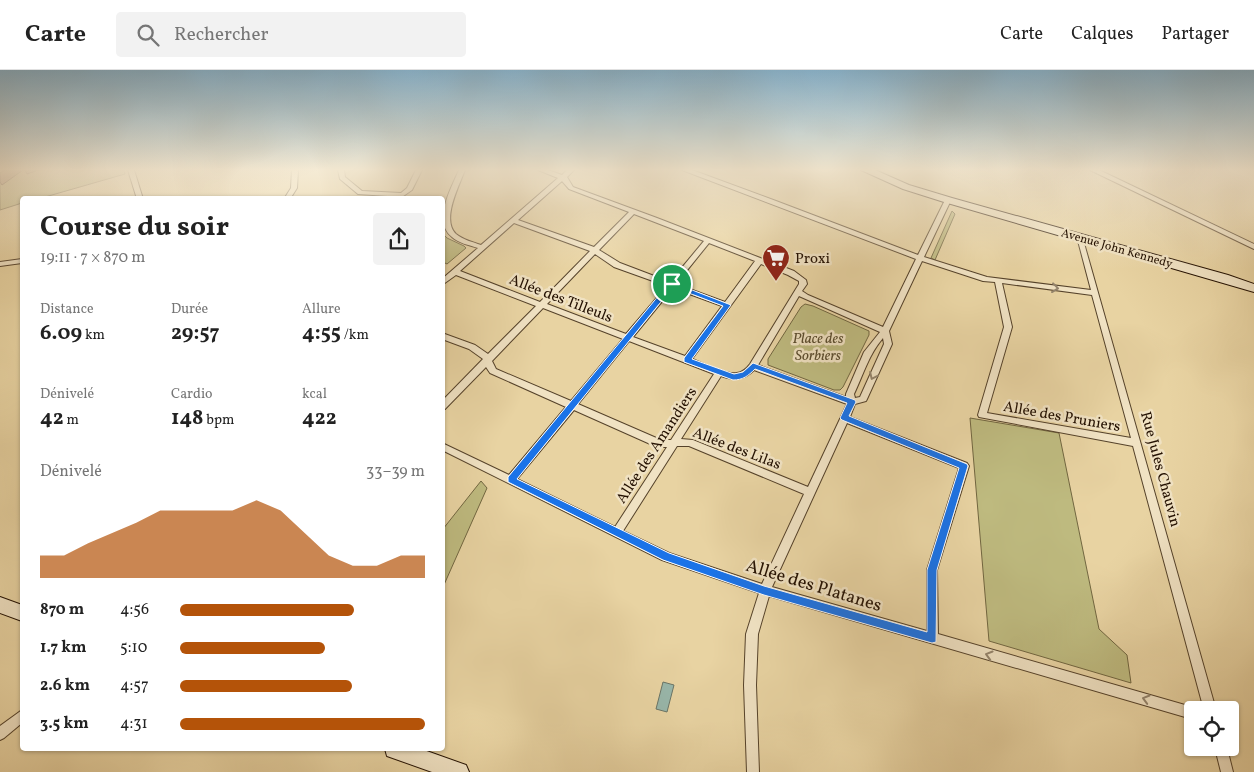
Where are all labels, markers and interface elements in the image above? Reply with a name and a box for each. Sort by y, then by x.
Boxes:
search box [116,12,466,57]
text: Carte [25,18,86,52]
icon: search [134,21,162,49]
text: Rechercher [174,22,268,48]
text: Carte [1000,22,1043,47]
text: Calques [1071,22,1133,47]
text: Partager [1161,22,1229,47]
text: Course du soir [40,208,229,247]
button: share [373,213,425,265]
street label: Avenue John Kennedy [1059,225,1175,273]
supermarket icon: Proxi [761,243,791,282]
text: 19:11 · 7 × 870 m [40,247,145,269]
place label: Proxi [795,249,830,270]
pin [651,263,693,305]
street label: Allée des Tilleuls [506,270,615,329]
icon: arrive [658,270,686,298]
one-way arrow [1051,282,1059,293]
text: Distance [40,300,94,319]
text: Durée [171,300,208,319]
text: Allure [302,300,341,319]
text: 6.09 [40,319,82,348]
text: 29:57 [171,319,220,348]
text: 4:55 [302,319,341,348]
text: km [82,326,105,345]
text: /km [341,326,369,345]
park label: Place des Sorbiers [792,329,844,367]
one-way arrow [869,371,879,380]
street label: Allée des Amandiers [612,384,703,508]
text: Dénivelé [40,385,94,404]
text: Cardio [171,385,213,404]
text: kcal [302,385,327,404]
street label: Allée des Pruniers [1002,397,1122,438]
text: 42 [40,404,64,433]
text: 148 [171,404,203,433]
text: 422 [302,404,337,433]
street label: Rue Jules Chauvin [1134,409,1185,530]
text: m [64,411,79,430]
text: bpm [203,411,234,430]
street label: Allée des Lilas [689,423,784,476]
text: Dénivelé [40,461,102,483]
text: 33–39 m [366,461,425,483]
street label: Allée des Platanes [743,554,885,619]
text: 870 m [40,599,84,621]
text: 4:56 [120,599,149,621]
text: 1.7 km [40,637,87,659]
text: 5:10 [120,637,147,659]
one-way arrow [986,650,994,660]
text: 2.6 km [40,675,90,697]
text: 4:57 [120,675,149,697]
one-way arrow [1142,695,1150,705]
map controls [1184,701,1239,756]
button: locate [1184,701,1239,756]
text: 3.5 km [40,713,89,735]
text: 4:31 [120,713,148,735]

